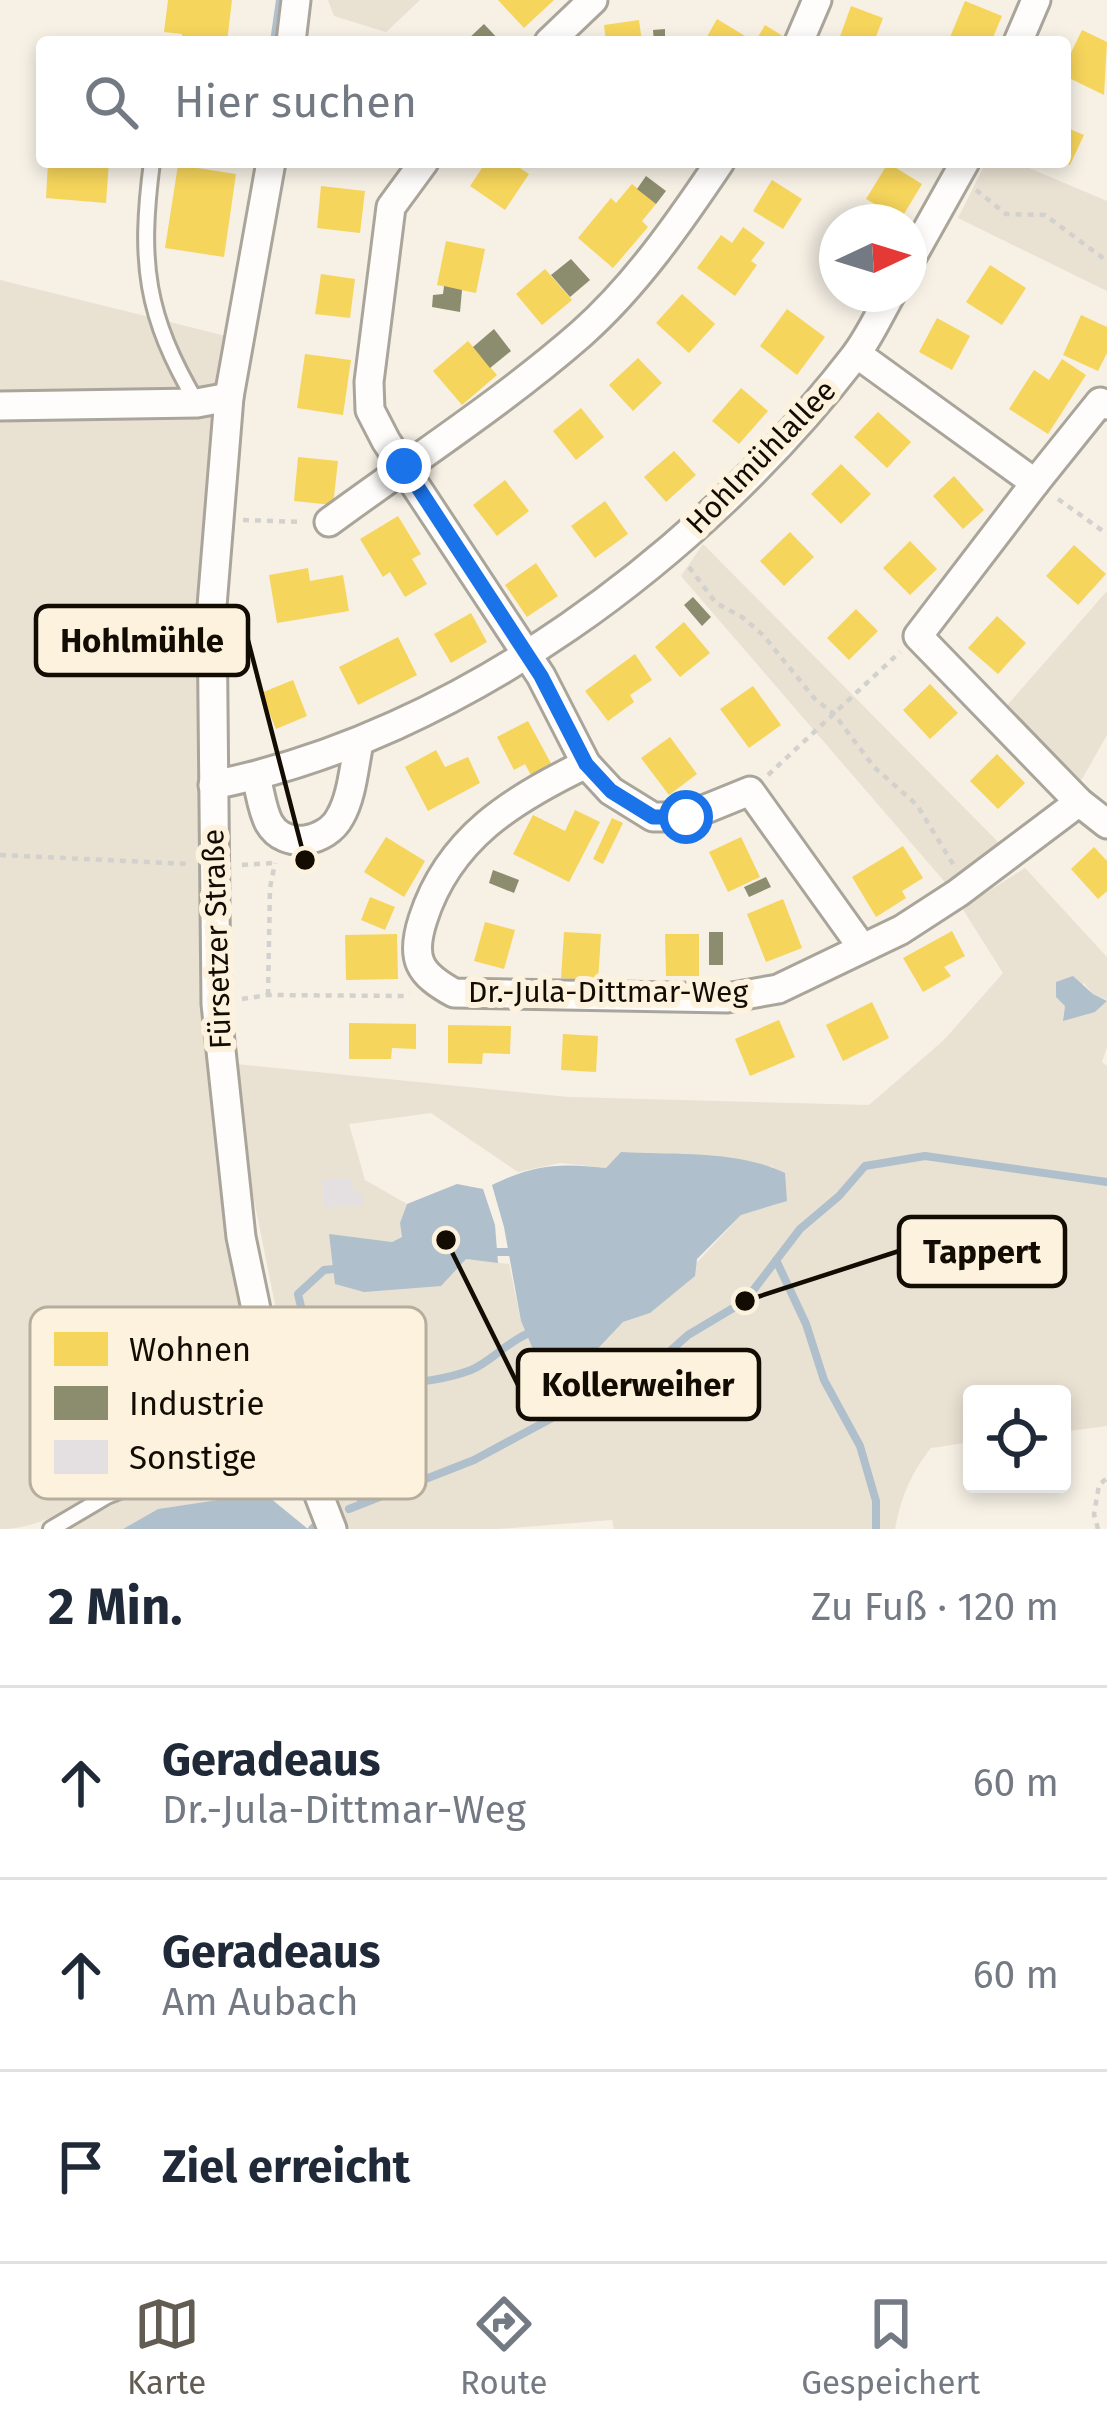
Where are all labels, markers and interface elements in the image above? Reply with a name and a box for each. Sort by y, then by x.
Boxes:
search box [36,36,1071,168]
icon: search [78,69,144,135]
text: Hier suchen [174,75,417,129]
north arrow [819,204,927,312]
street label: Hohlmühlallee [679,373,843,541]
route end [377,439,431,493]
callout: Hohlmühle [36,606,248,675]
text: Hohlmühle [60,621,224,661]
route start [659,790,713,844]
street label: Fürsetzer Straße [195,828,239,1050]
street label: Dr.-Jula-Dittmar-Weg [468,974,748,1010]
callout: Tappert [899,1217,1065,1286]
text: Tappert [923,1232,1042,1272]
legend [30,1307,426,1499]
text: Wohnen [129,1330,251,1370]
callout: Kollerweiher [518,1350,759,1419]
text: Kollerweiher [541,1365,735,1405]
text: Industrie [129,1384,264,1424]
map controls [963,1385,1071,1493]
button: locate [963,1385,1071,1493]
text: Sonstige [129,1438,257,1478]
text: 2 Min. [48,1576,183,1638]
text: Zu Fuß · 120 m [811,1584,1059,1630]
text: Geradeaus [162,1733,381,1787]
icon: ahead [48,1750,114,1816]
text: 60 m [973,1760,1059,1806]
text: Dr.-Jula-Dittmar-Weg [162,1787,526,1833]
text: Geradeaus [162,1925,381,1979]
icon: ahead [48,1942,114,2008]
text: 60 m [973,1952,1059,1998]
text: Am Aubach [162,1979,359,2025]
icon: arrive [48,2134,114,2200]
text: Ziel erreicht [162,2140,410,2194]
tab: Karte [127,2291,206,2403]
tab: Route [460,2291,547,2403]
tab: Gespeichert [801,2291,980,2403]

